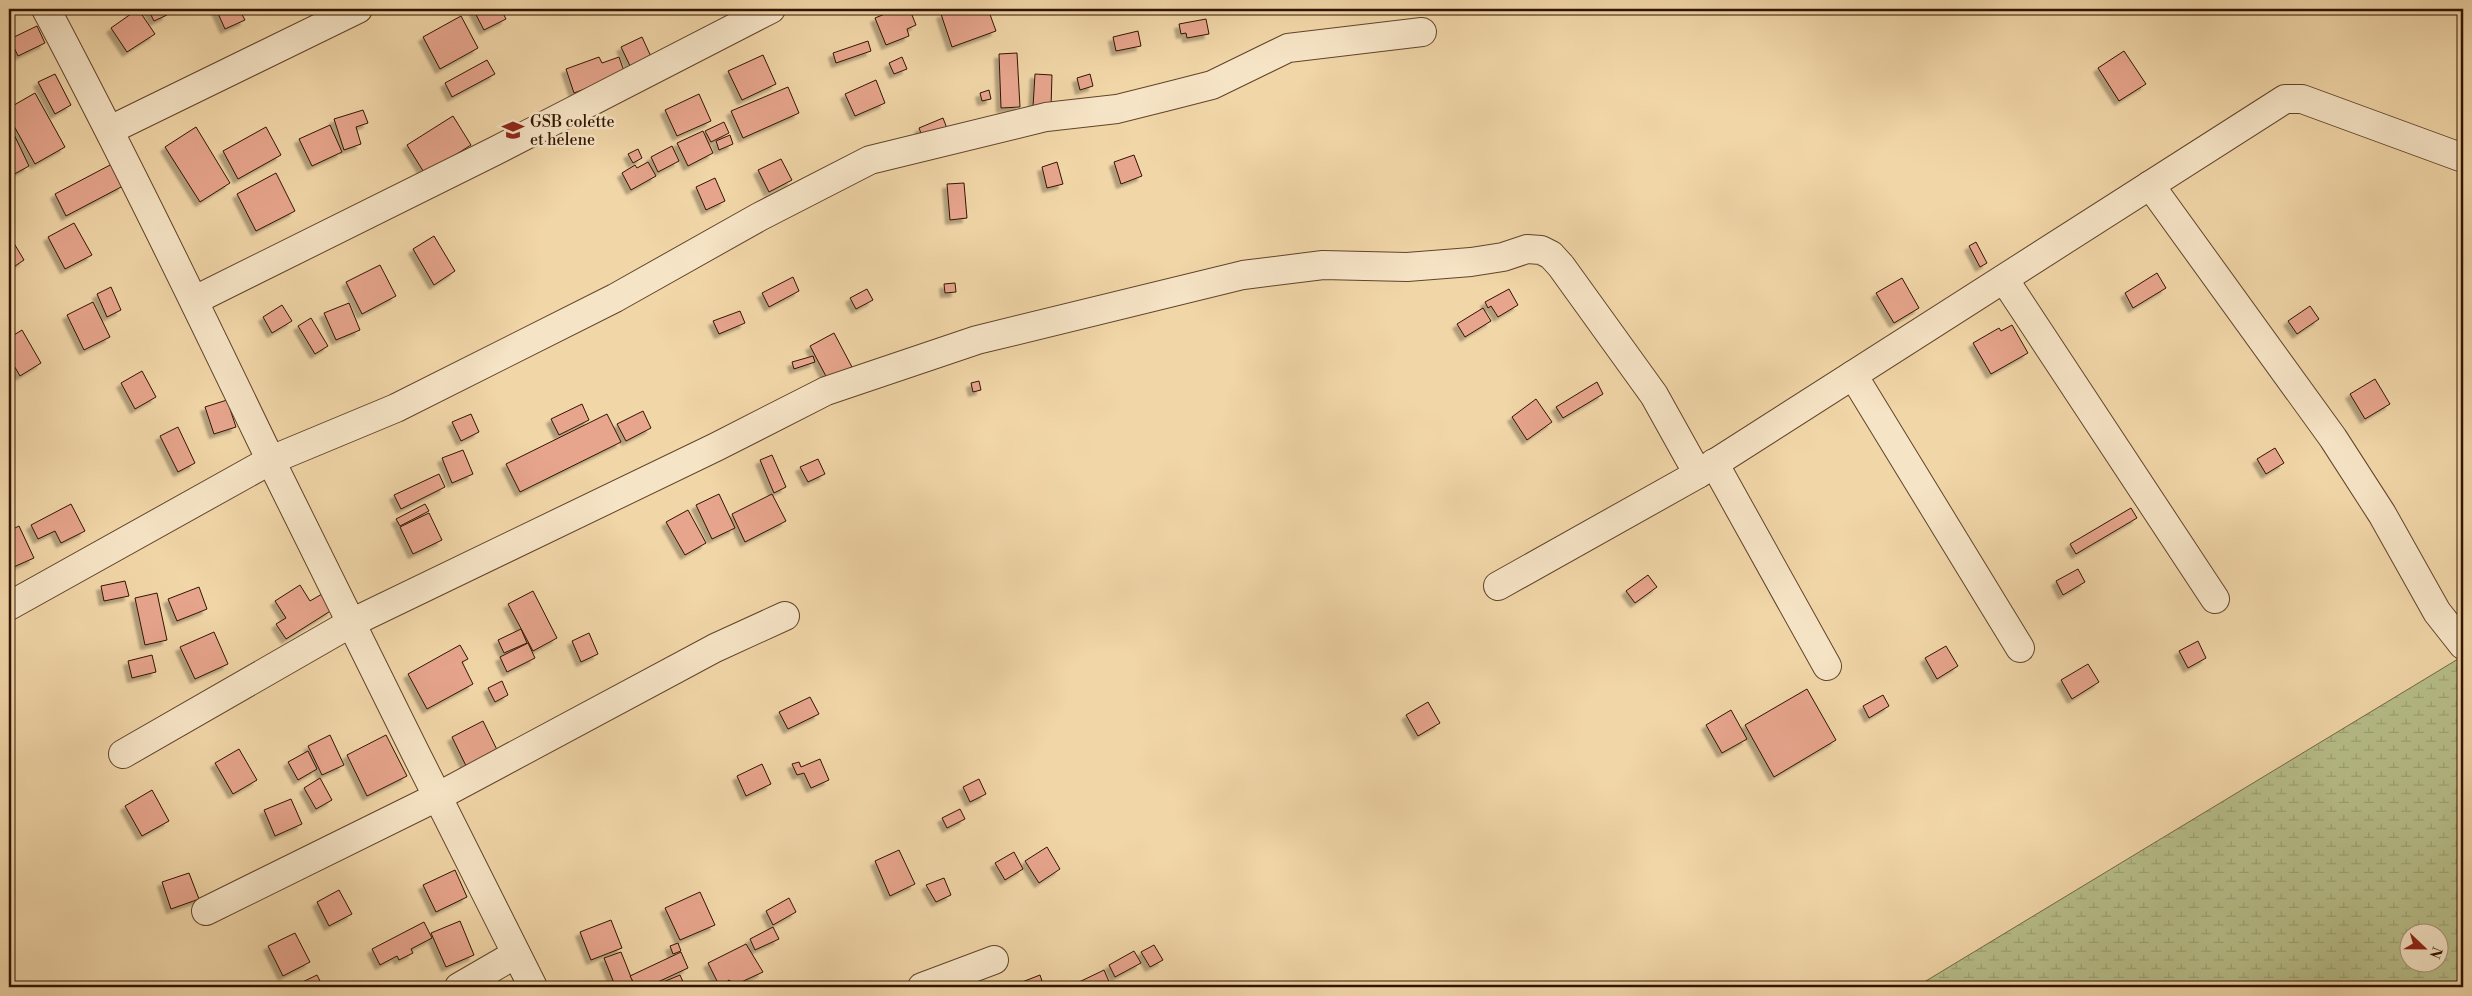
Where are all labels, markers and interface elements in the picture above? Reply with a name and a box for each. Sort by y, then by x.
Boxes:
place label: GSB colette et helene [530,112,615,150]
school or university icon: GSB colette et helene [500,117,526,143]
north arrow [2400,924,2450,974]
text: N [2425,944,2446,961]

